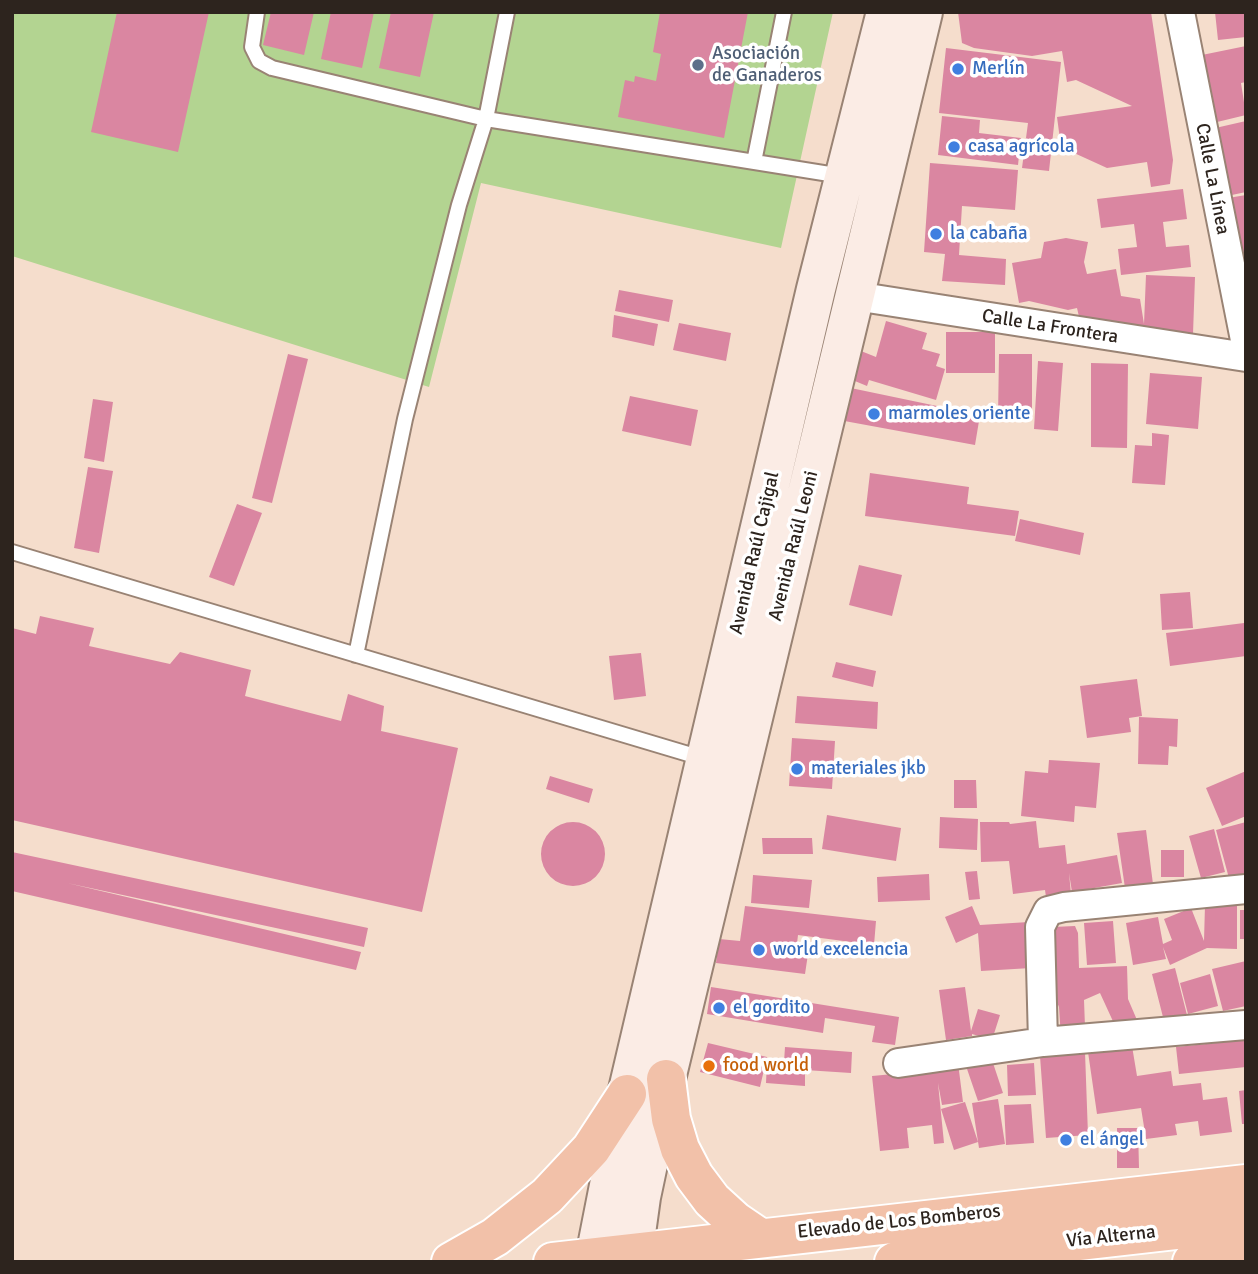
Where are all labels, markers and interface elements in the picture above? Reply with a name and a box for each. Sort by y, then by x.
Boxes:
place label: Asociación de Ganaderos [712,43,822,87]
marker: Asociación de Ganaderos [690,57,706,73]
place label: Merlín [972,58,1025,80]
marker: Merlín [950,61,966,77]
street label: Calle La Línea [1190,121,1234,237]
place label: casa agrícola [968,136,1075,158]
marker: casa agrícola [946,139,962,155]
place label: la cabaña [950,223,1028,245]
marker: la cabaña [928,226,944,242]
street label: Calle La Frontera [980,305,1120,349]
place label: marmoles oriente [888,403,1030,425]
marker: marmoles oriente [866,406,882,422]
street label: Avenida Raúl Cajigal [725,469,785,637]
street label: Avenida Raúl Leoni [764,469,824,623]
place label: materiales jkb [811,758,926,780]
marker: materiales jkb [789,761,805,777]
place label: world excelencia [773,939,909,961]
marker: world excelencia [751,942,767,958]
place label: el gordito [733,997,810,1019]
marker: el gordito [711,1000,727,1016]
place label: food world [723,1055,809,1077]
marker: food world [701,1058,717,1074]
place label: el ángel [1080,1129,1144,1151]
marker: el ángel [1058,1132,1074,1148]
street label: Elevado de Los Bomberos [796,1200,1002,1244]
street label: Vía Alterna [1065,1221,1157,1253]

